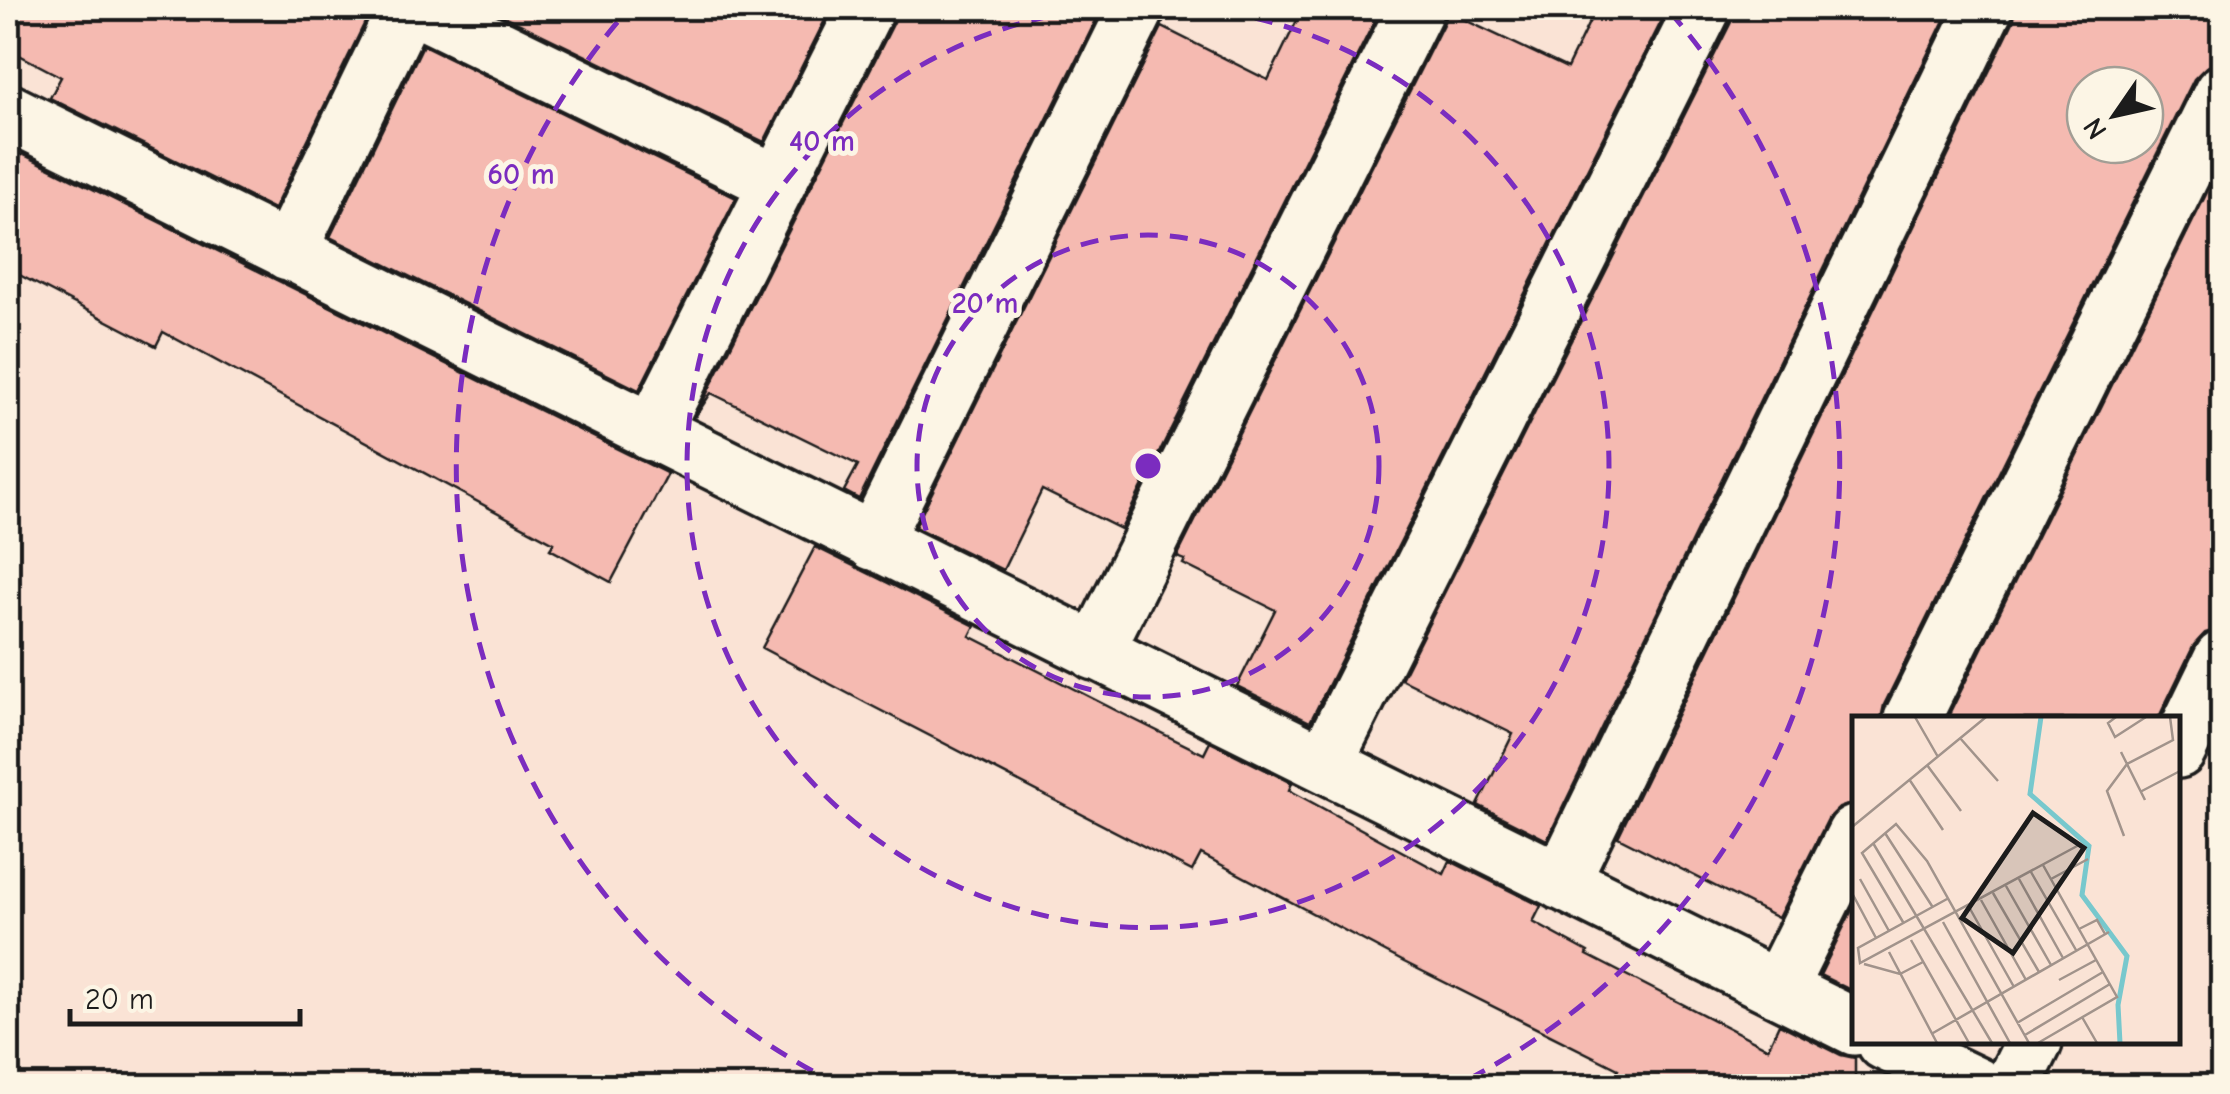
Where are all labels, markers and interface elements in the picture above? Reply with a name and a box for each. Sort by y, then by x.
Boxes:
north arrow [2065,65,2165,165]
text: N [2077,112,2113,145]
text: 40 m [789,124,855,159]
text: 60 m [487,157,555,192]
text: 20 m [952,286,1018,321]
centre of rings [1130,448,1166,484]
inset map [1852,716,2180,1044]
scale bar [70,964,300,1026]
text: 20 m [85,982,154,1017]

